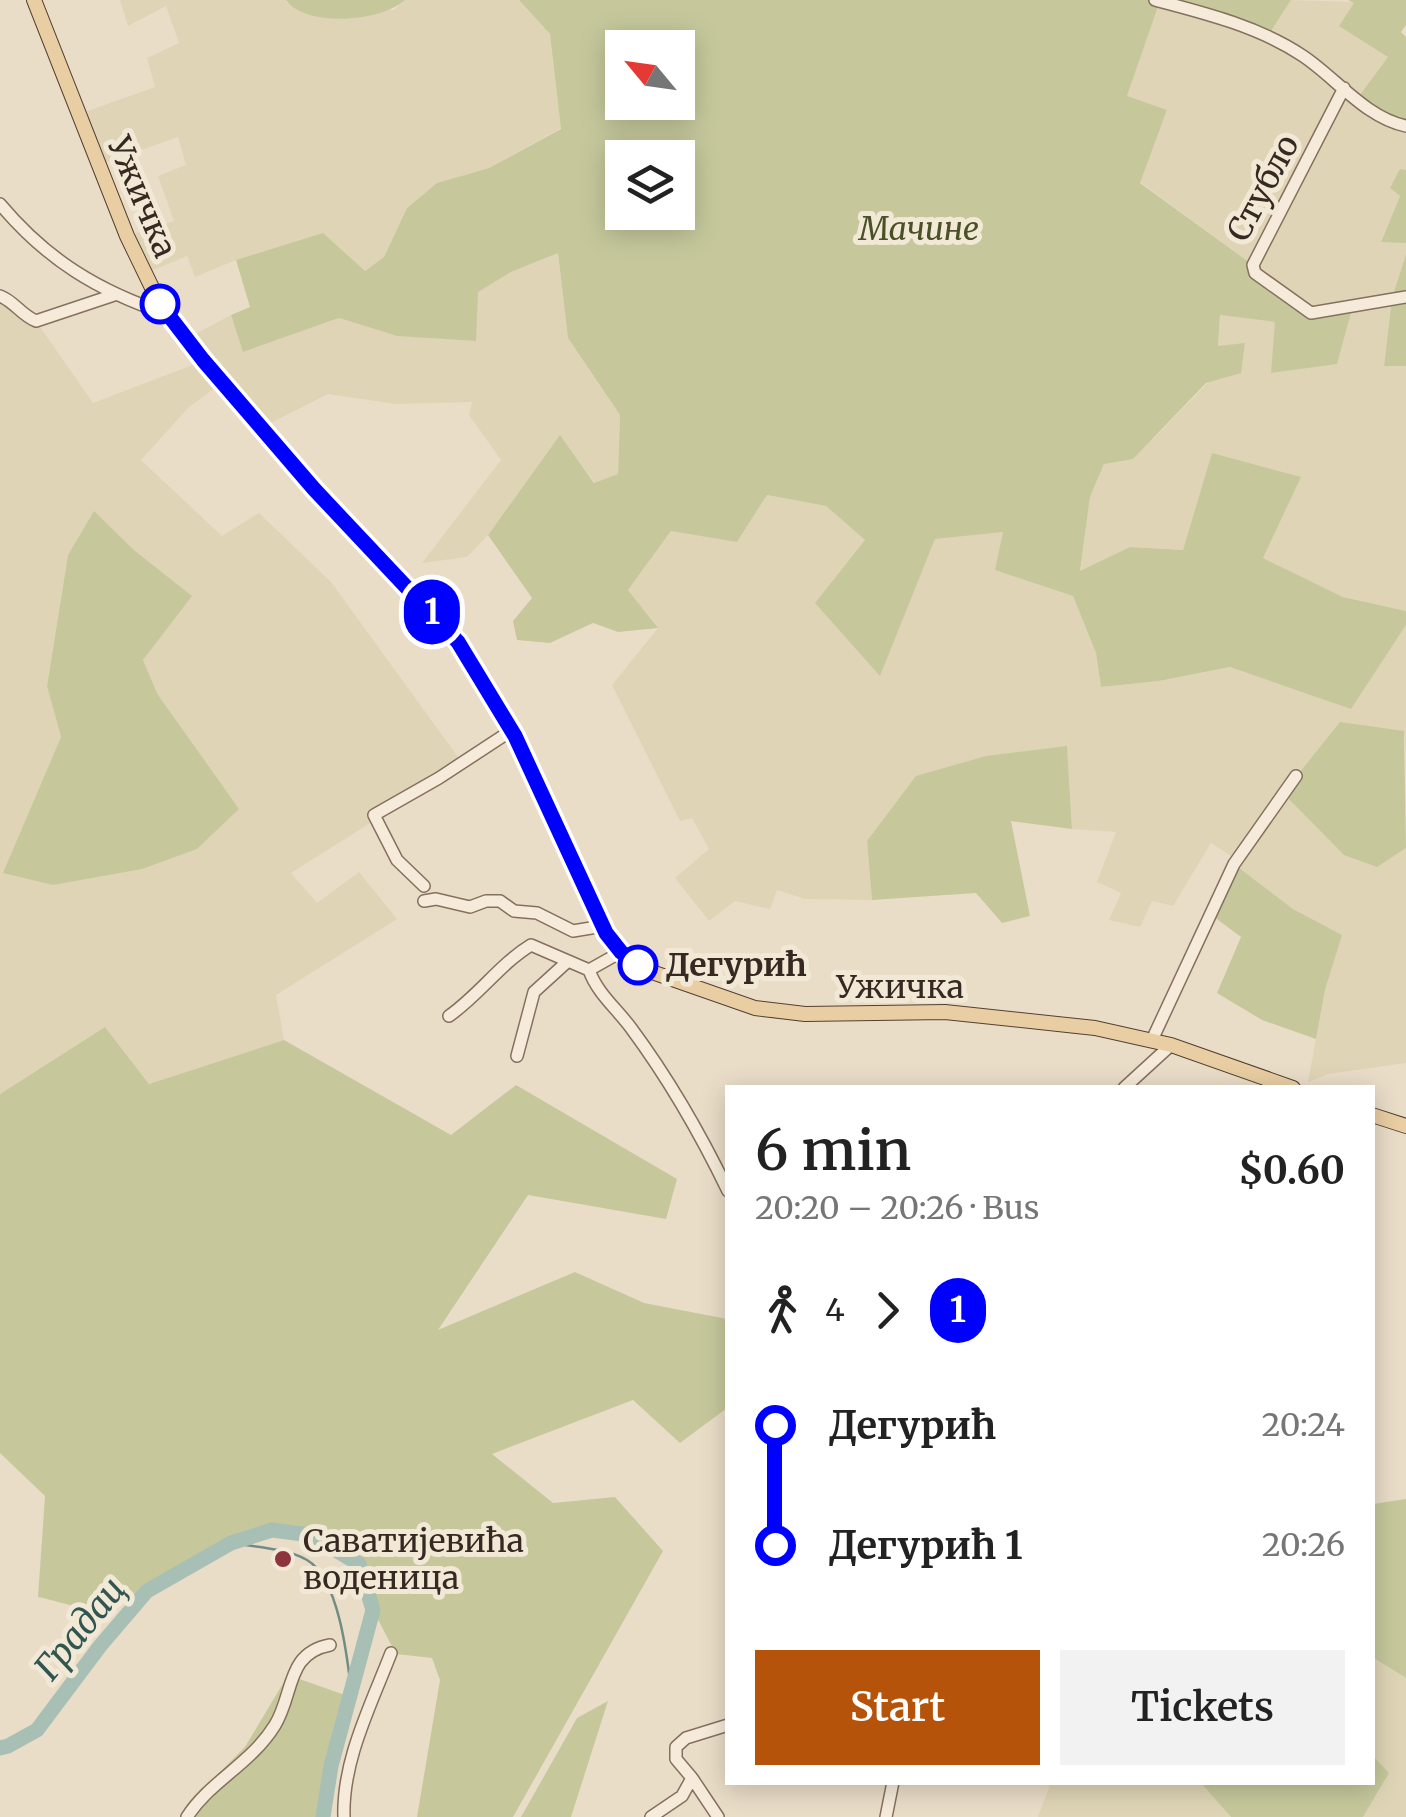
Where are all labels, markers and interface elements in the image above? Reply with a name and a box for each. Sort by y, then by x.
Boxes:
north arrow [605,30,695,120]
map controls [605,30,695,230]
street label: Стубло [1218,128,1308,248]
street label: Ужичка [98,130,185,264]
button: layers [605,140,695,230]
park label: Мачине [857,209,979,249]
unlabelled marker [141,285,179,323]
line badge: 1 [400,580,464,644]
text: 1 [424,590,440,634]
place label: Дегурић [666,945,807,985]
marker: Дегурић [619,946,657,984]
street label: Ужичка [835,967,964,1007]
text: 6 min [755,1116,911,1185]
text: $0.60 [1238,1147,1345,1194]
text: 20:20 – 20:26 · Bus [755,1188,1039,1228]
icon: walk [755,1283,810,1338]
icon: forward [860,1283,915,1338]
text: 1 [950,1288,966,1332]
text: 4 [825,1290,845,1330]
text: Дегурић [829,1402,996,1449]
text: 20:24 [1262,1405,1345,1445]
place label: Саватијевића воденица [303,1521,524,1598]
text: Дегурић 1 [829,1522,1023,1569]
text: 20:26 [1262,1525,1345,1565]
marker: Саватијевића воденица [272,1548,294,1570]
water label: Градац [25,1569,135,1689]
button: Start [755,1650,1040,1765]
button: Tickets [1060,1650,1345,1765]

